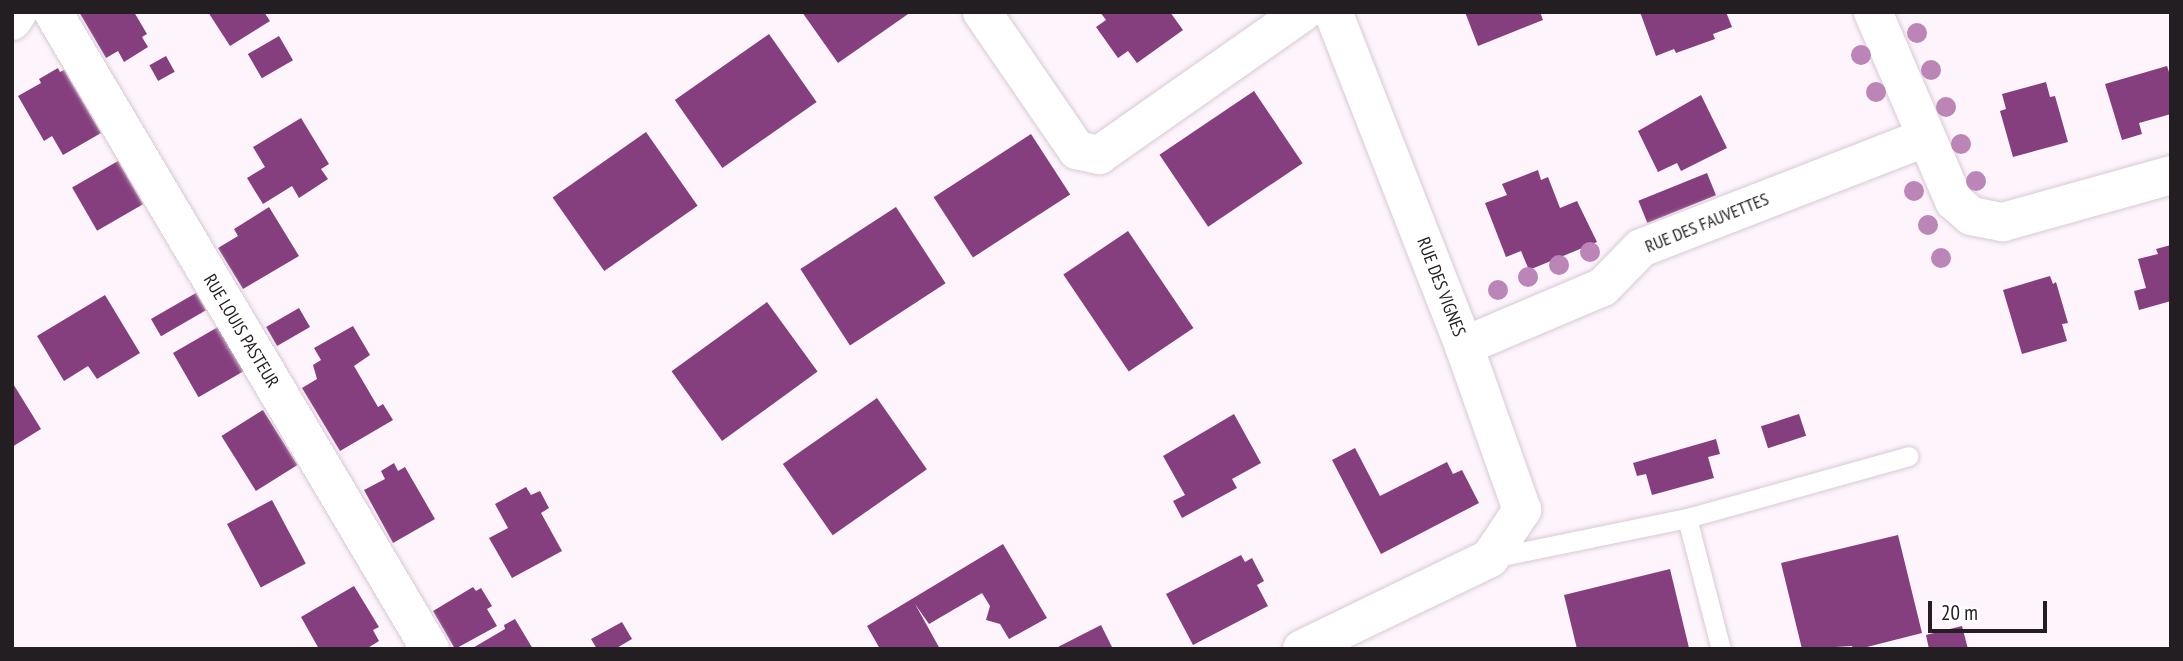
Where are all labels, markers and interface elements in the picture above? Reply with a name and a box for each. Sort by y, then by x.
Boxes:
street label: RUE DES FAUVETTES [1642,188,1772,258]
street label: RUE DES VIGNES [1412,234,1470,340]
street label: RUE LOUIS PASTEUR [199,271,283,391]
scale bar [1931,588,2050,632]
text: 20 m [1941,599,1978,626]

